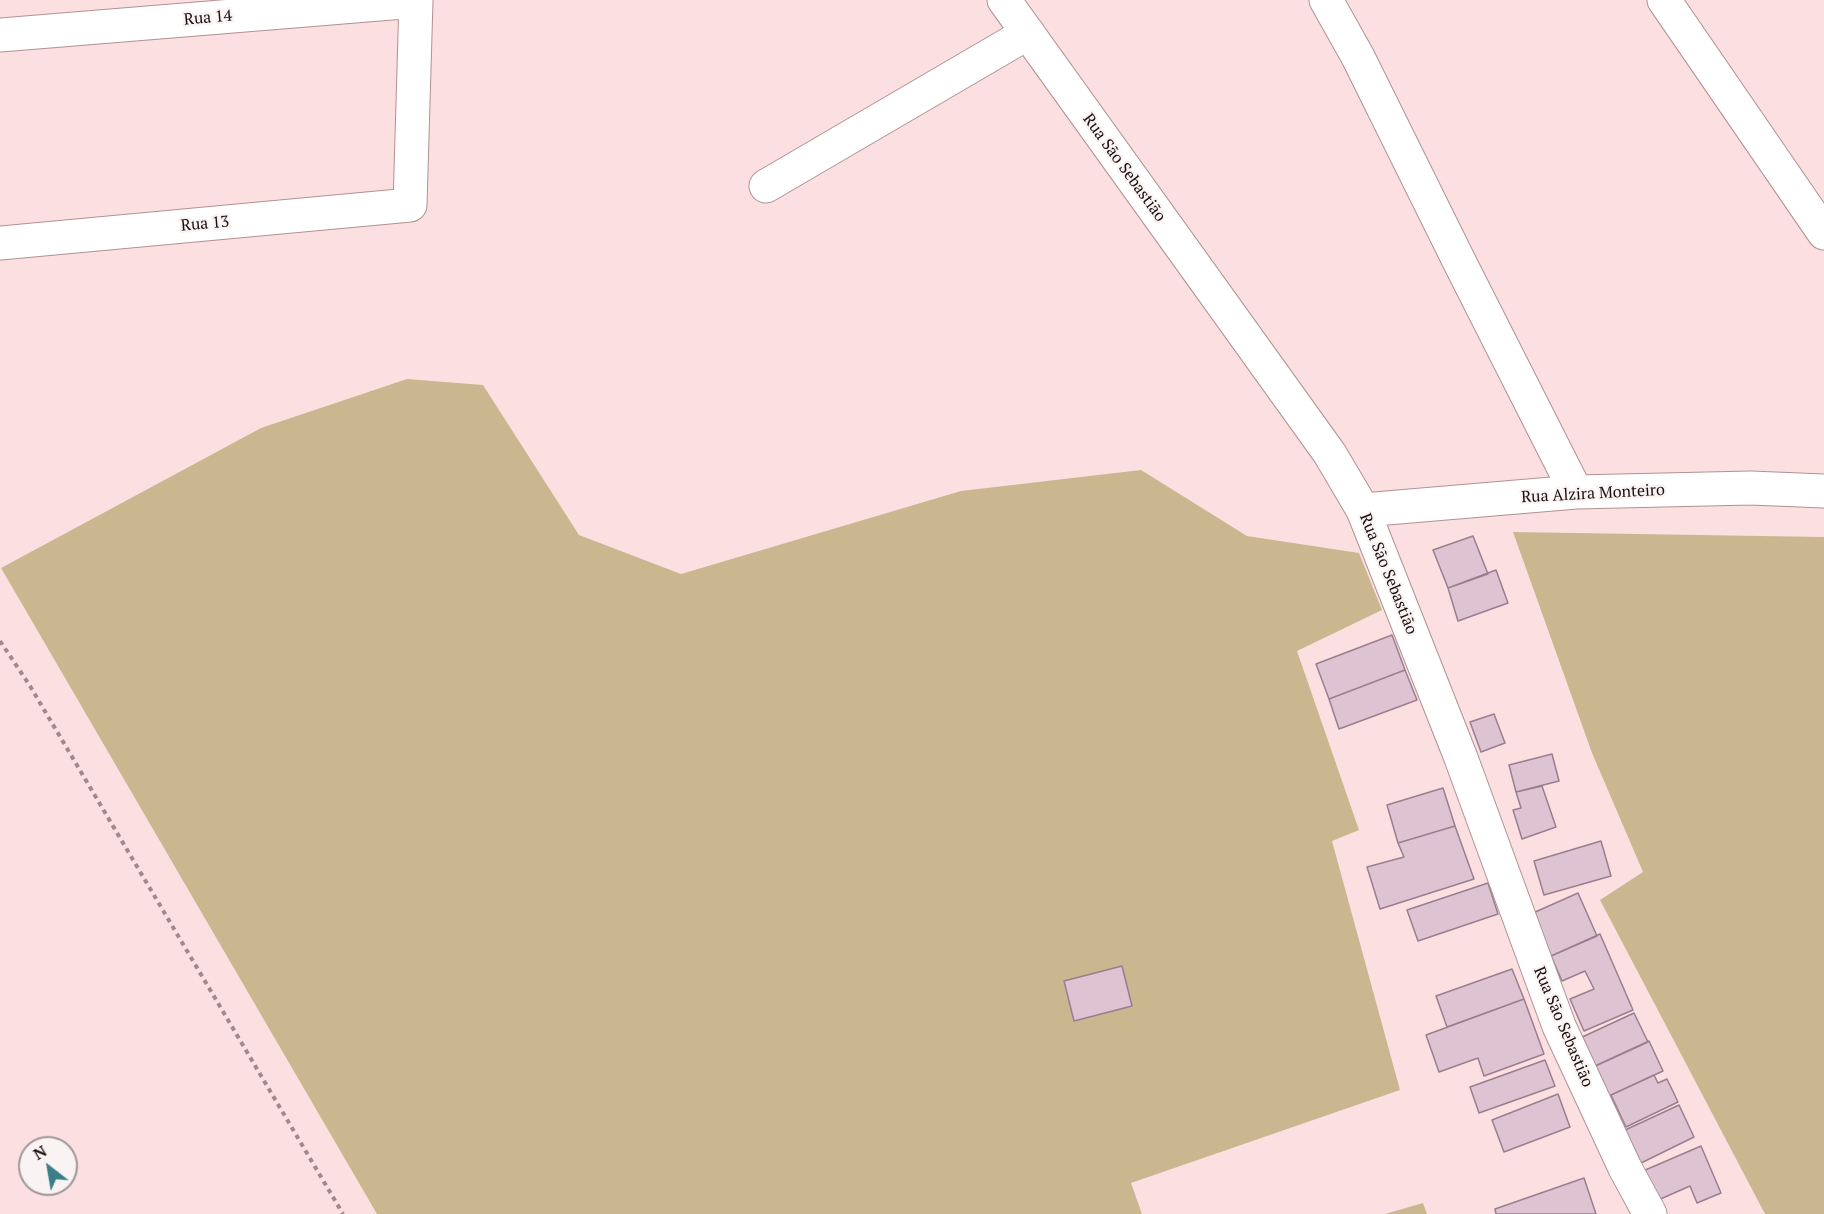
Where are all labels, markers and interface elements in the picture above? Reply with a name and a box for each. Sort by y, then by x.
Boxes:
street label: Rua 14 [183,6,233,30]
street label: Rua São Sebastião [1078,110,1170,226]
street label: Rua 13 [180,212,230,236]
street label: Rua Alzira Monteiro [1521,481,1665,507]
street label: Rua São Sebastião [1355,511,1421,637]
street label: Rua São Sebastião [1529,964,1597,1090]
north arrow [18,1136,78,1196]
text: N [29,1140,51,1165]

